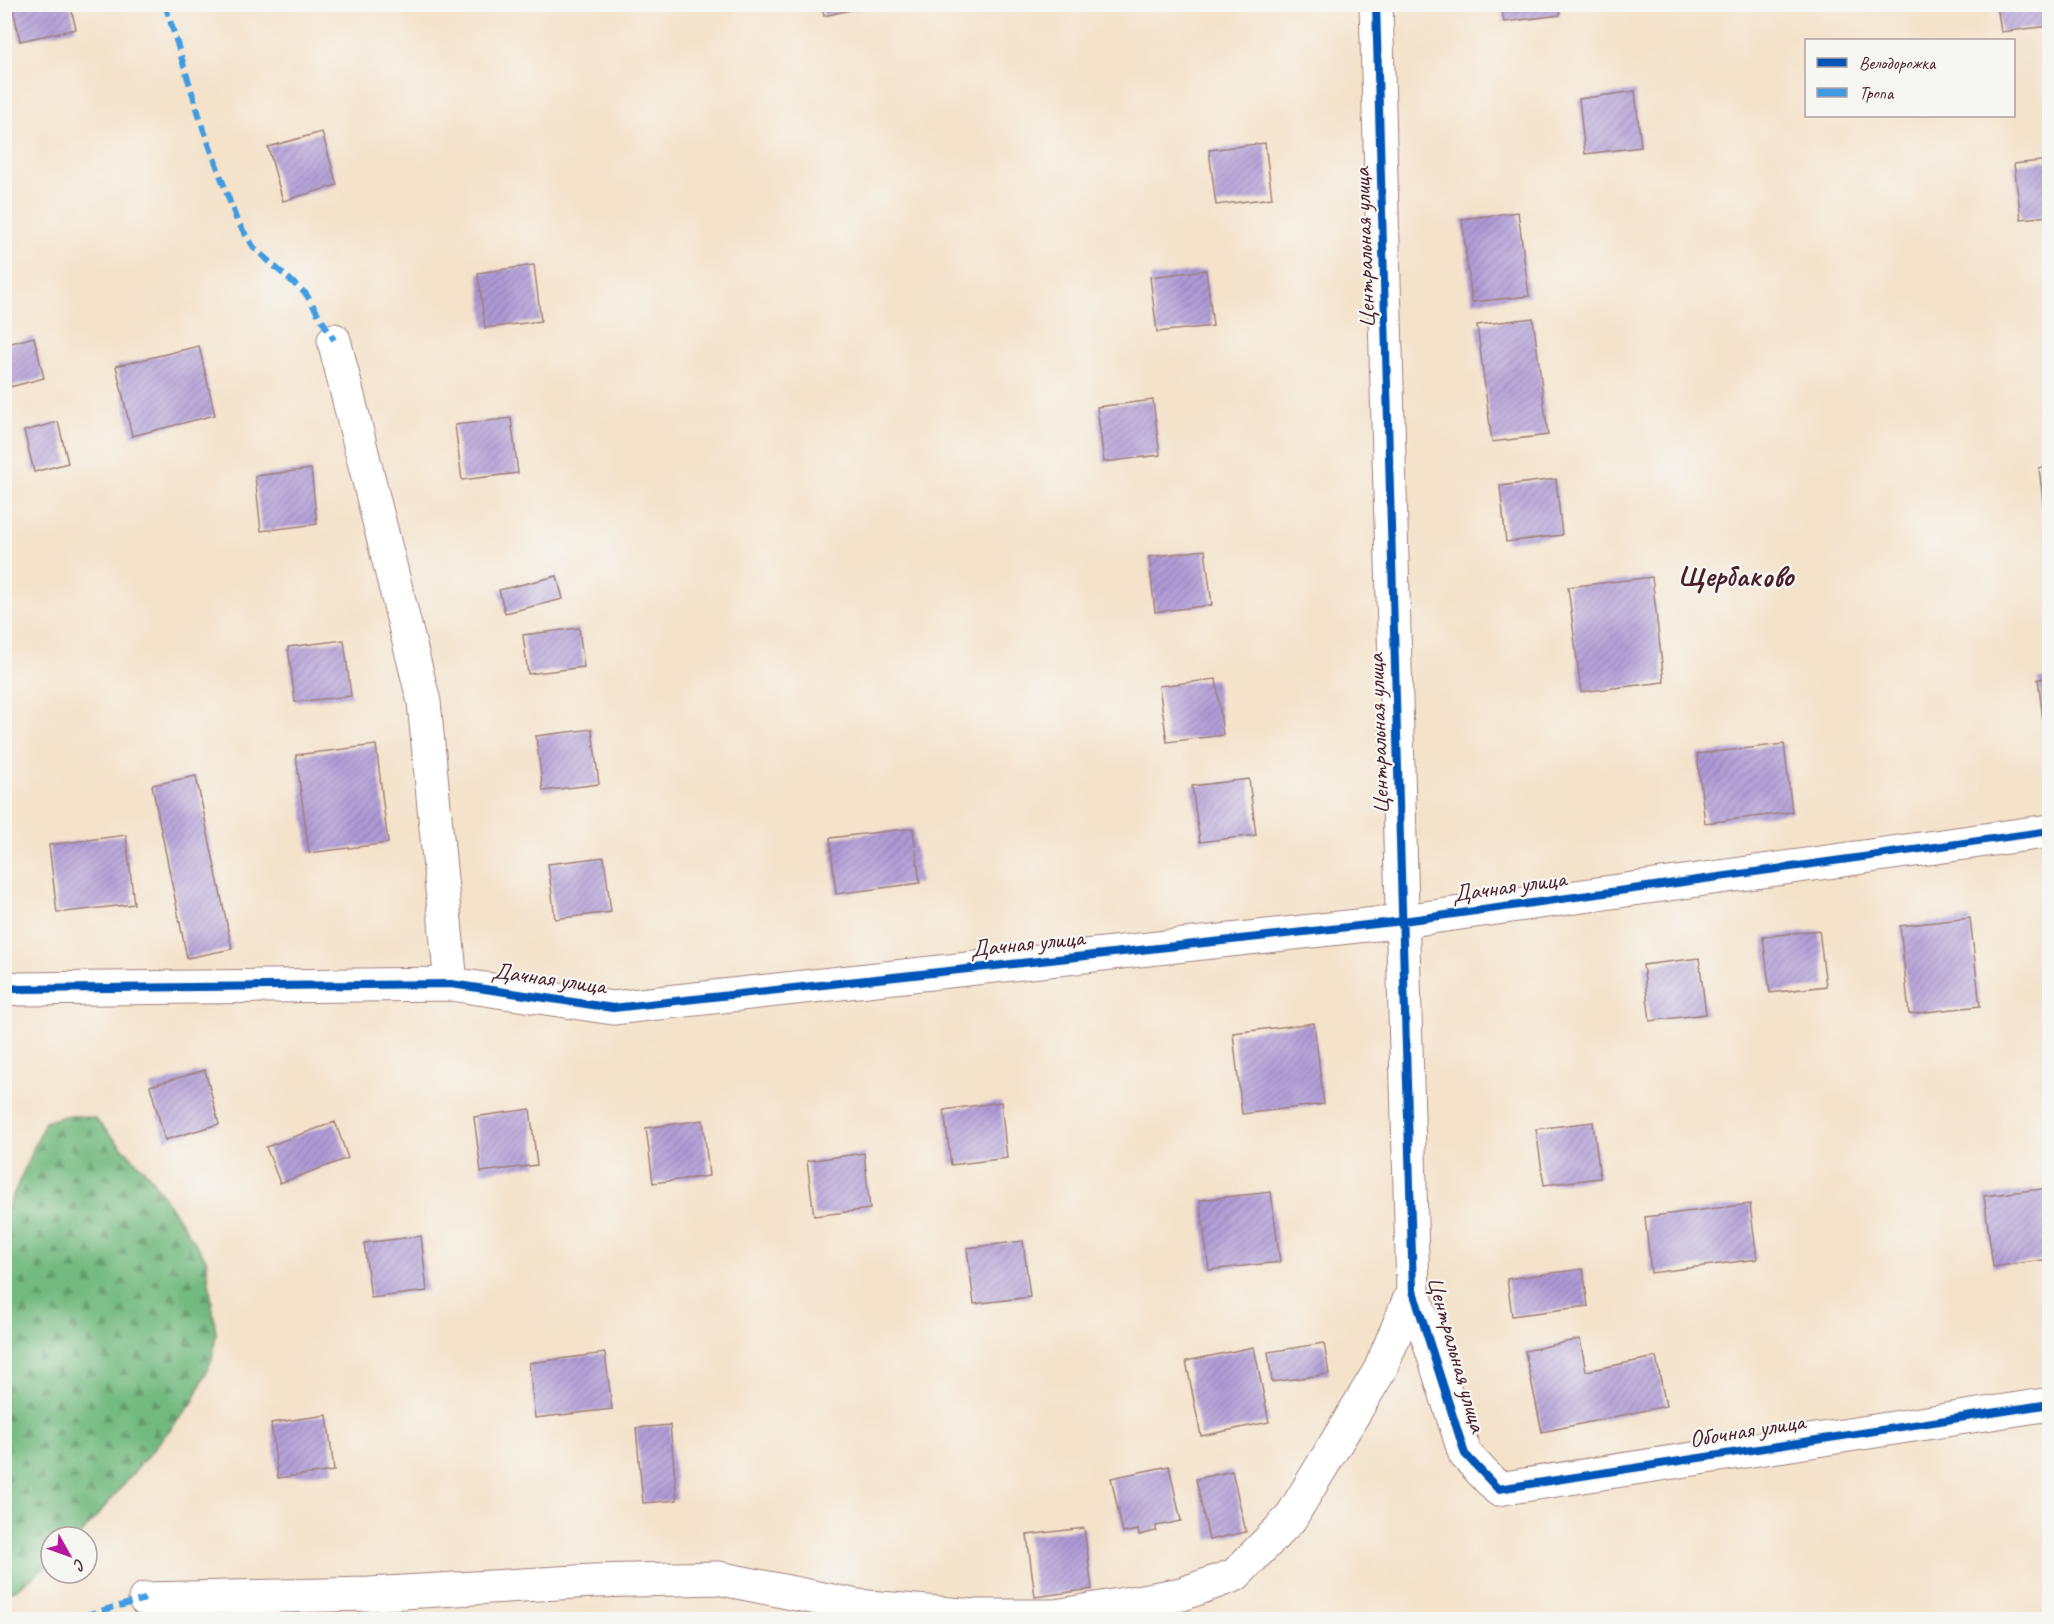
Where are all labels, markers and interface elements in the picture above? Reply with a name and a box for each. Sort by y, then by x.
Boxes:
legend [1805,39,2015,117]
text: Велодорожка [1859,52,1937,74]
text: Тропа [1859,82,1895,104]
street label: Центральная улица [1346,166,1382,329]
district label: Щербаково [1679,557,1795,595]
street label: Центральная улица [1360,652,1396,815]
street label: Дачная улица [1450,863,1570,909]
street label: Дачная улица [968,922,1088,964]
street label: Дачная улица [490,955,610,1001]
street label: Центральная улица [1420,1273,1494,1437]
street label: Обочная улица [1687,1406,1809,1454]
north arrow [39,1525,99,1585]
text: С [68,1555,90,1575]

